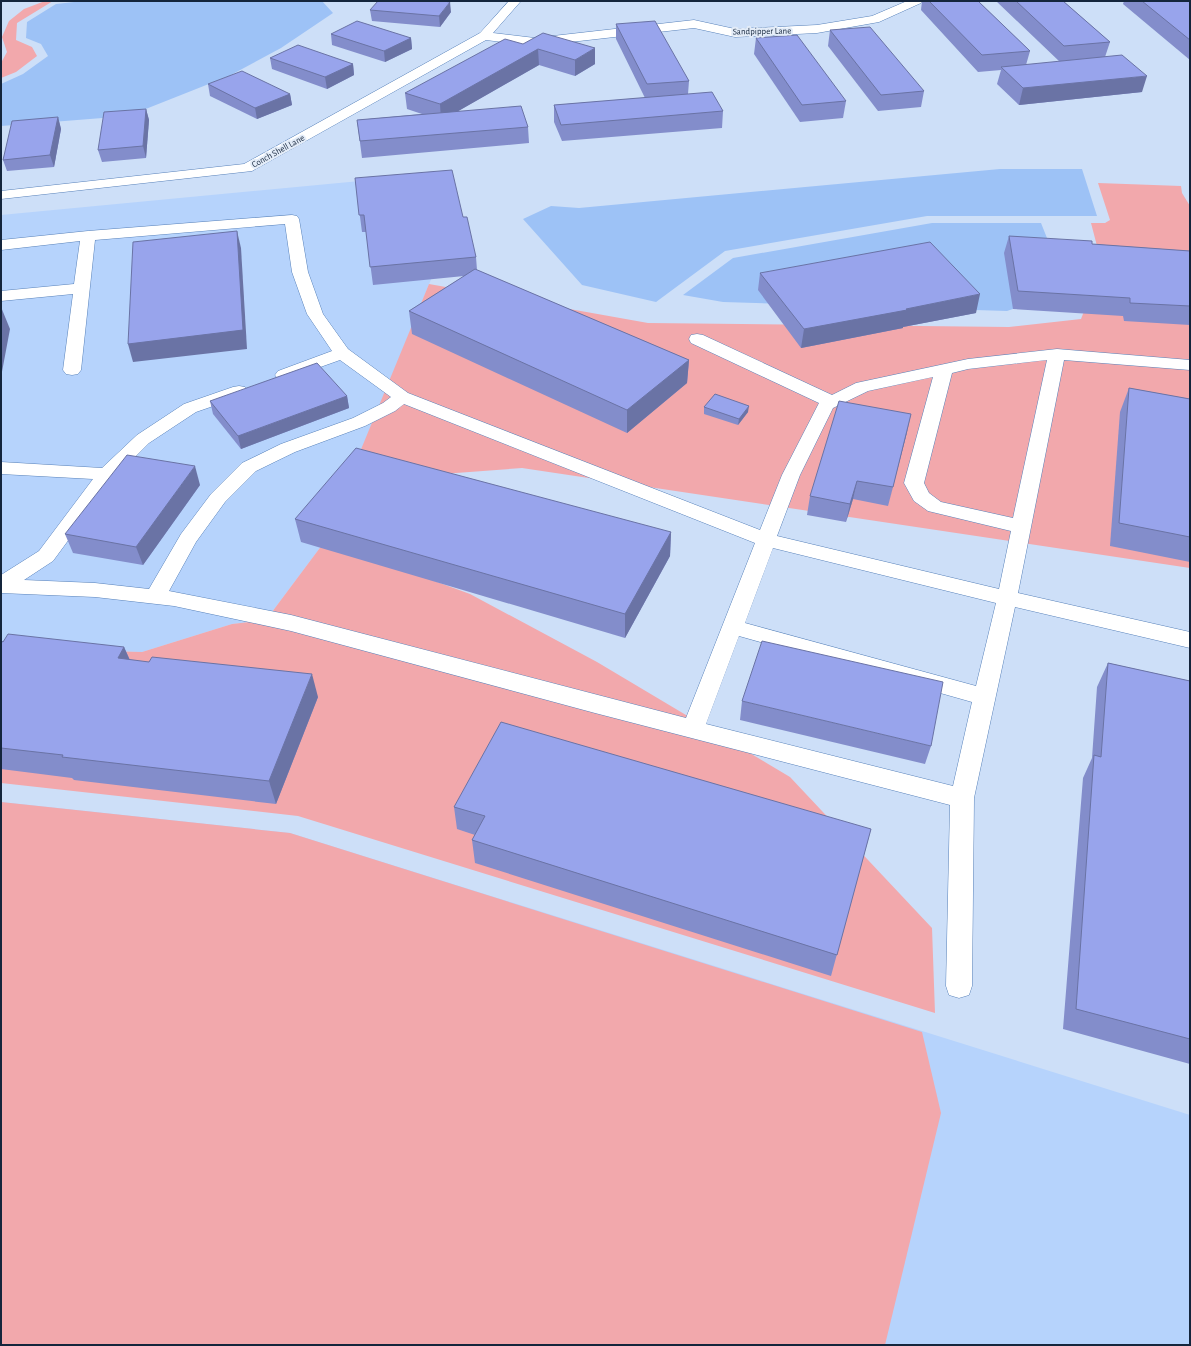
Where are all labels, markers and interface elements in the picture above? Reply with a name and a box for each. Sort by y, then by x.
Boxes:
street label: Sandpipper Lane [733,26,791,37]
street label: Conch Shell Lane [250,133,306,170]

